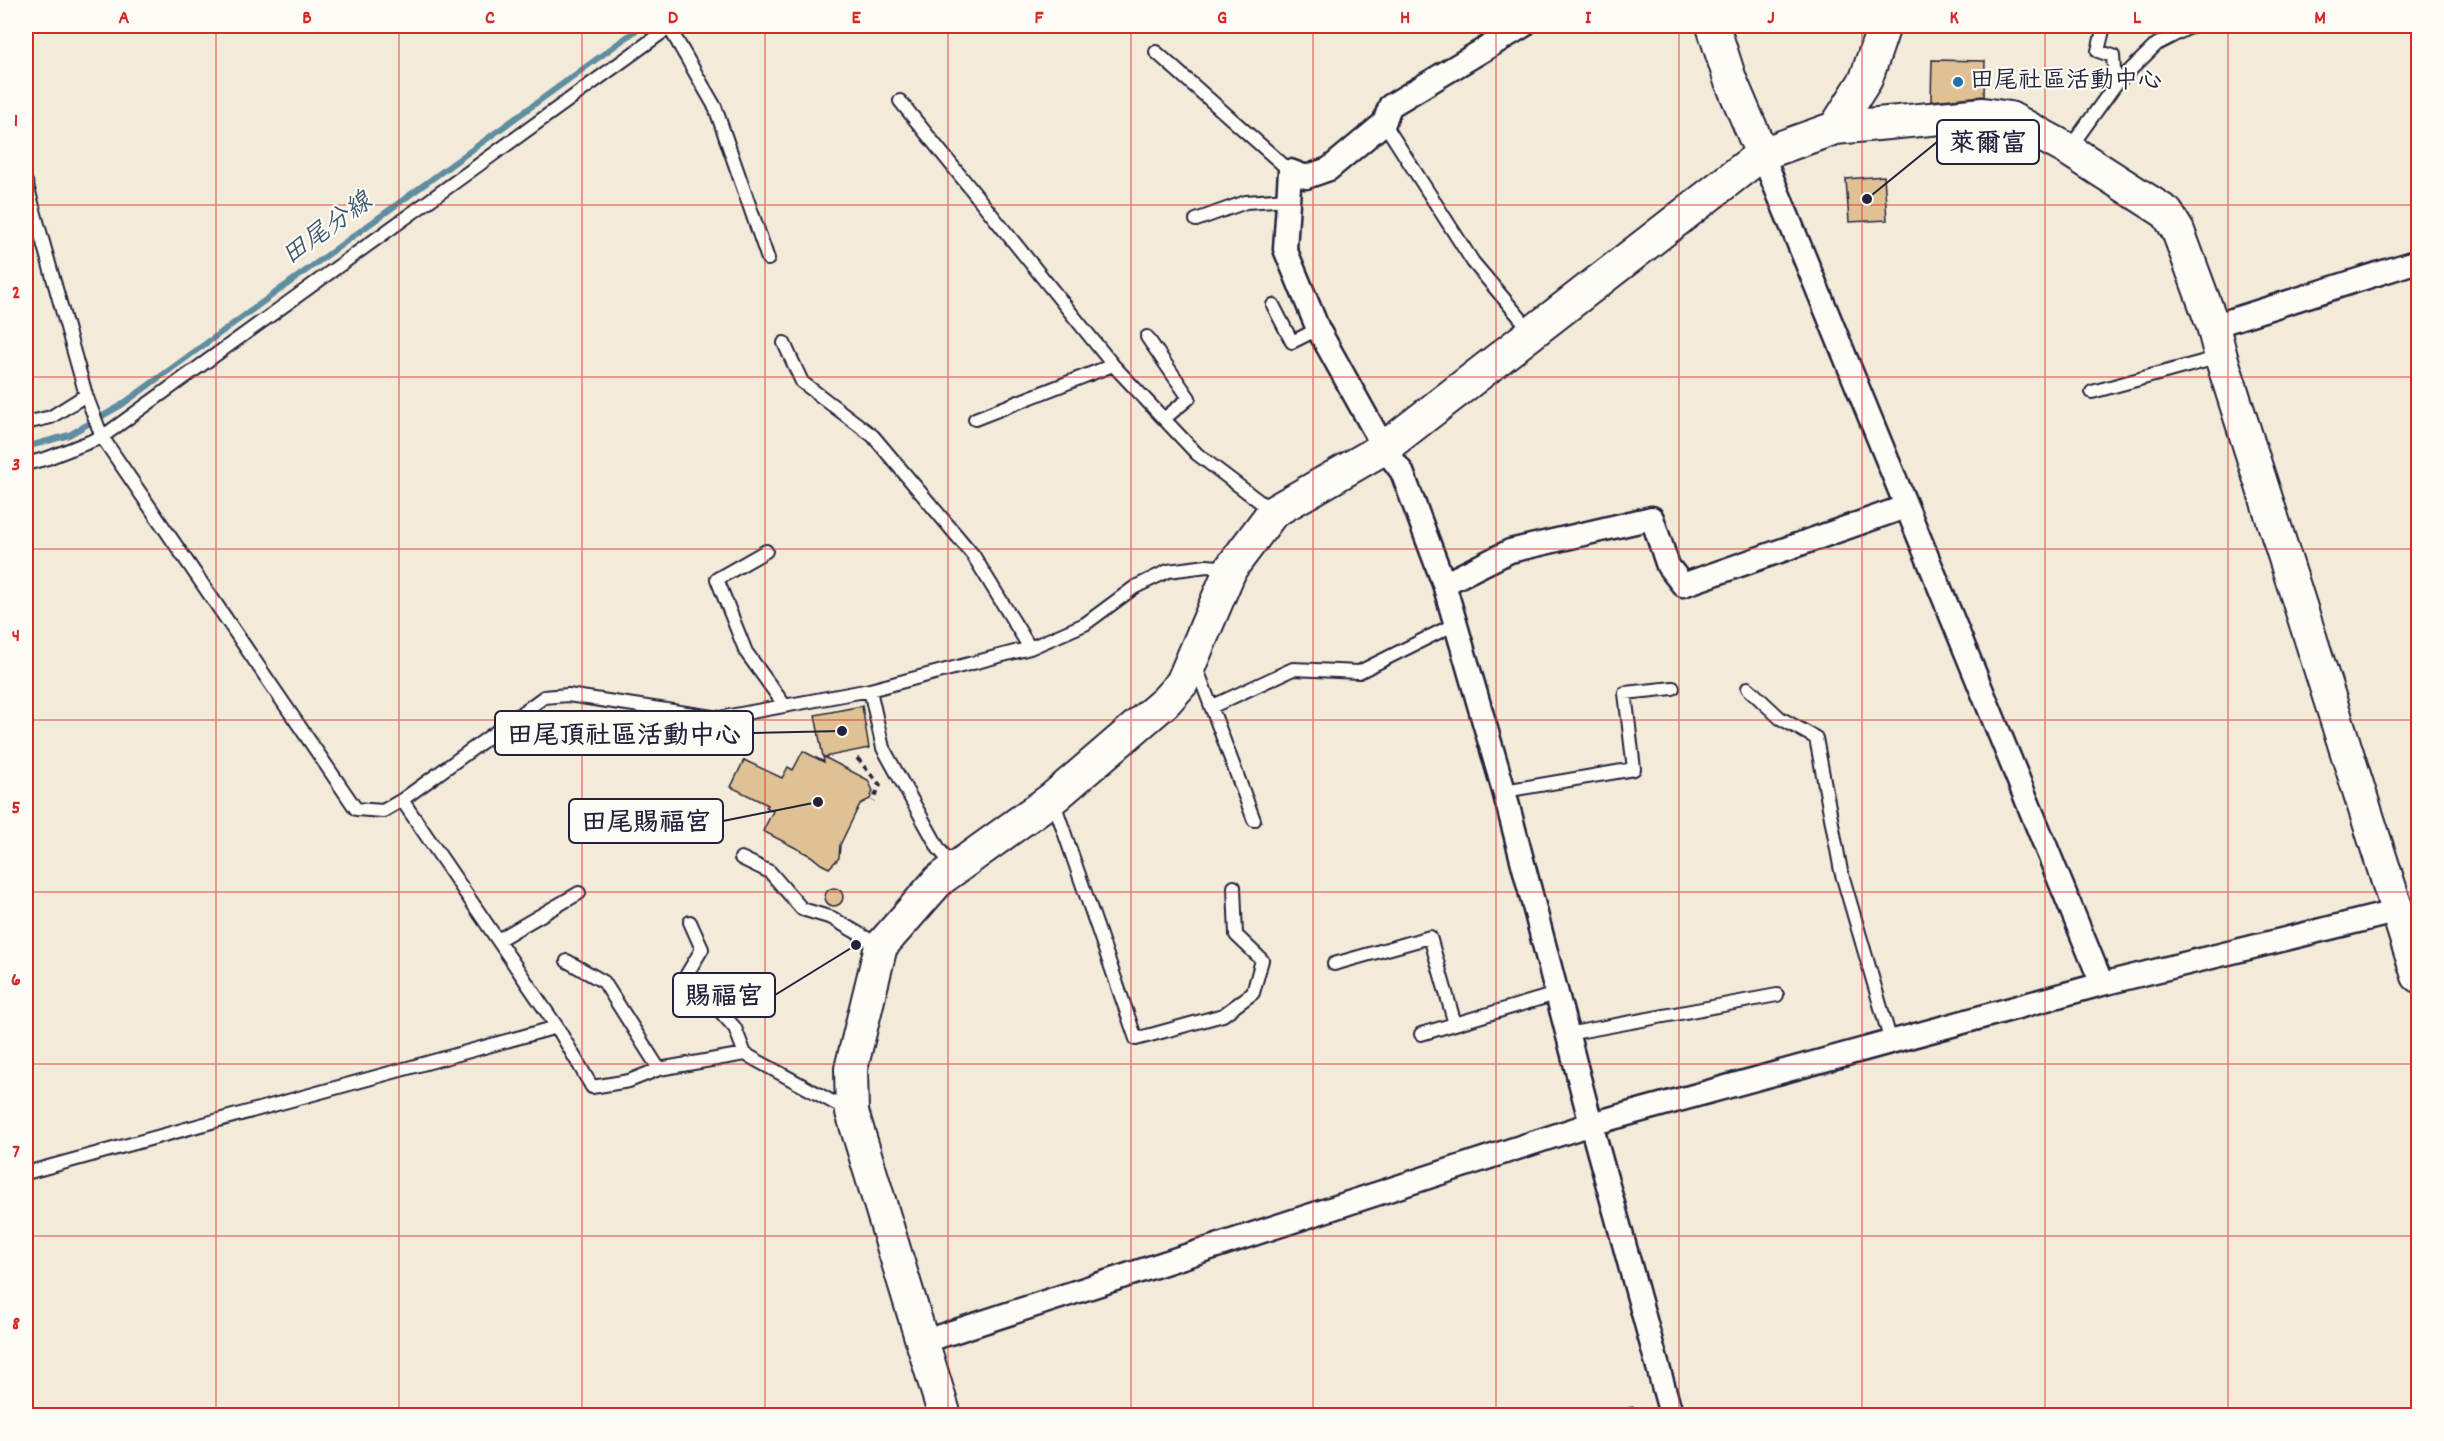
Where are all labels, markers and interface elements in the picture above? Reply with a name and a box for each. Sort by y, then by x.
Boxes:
text: A [119,5,130,33]
text: B [302,5,312,33]
text: C [485,5,495,33]
text: D [668,5,679,33]
text: E [851,5,861,33]
text: F [1035,5,1045,33]
text: G [1217,5,1227,33]
text: H [1400,5,1410,33]
text: I [1585,5,1592,33]
text: J [1767,5,1775,33]
text: K [1949,5,1959,33]
text: L [2133,5,2142,33]
text: M [2314,5,2326,33]
place label: 田尾社區活動中心 [1970,65,2162,99]
marker: 田尾社區活動中心 [1951,75,1965,89]
text: 1 [14,108,18,136]
callout: 萊爾富 [1937,120,2039,164]
text: 萊爾富 [1949,127,2027,164]
water label: 田尾分線 [275,183,383,276]
text: 2 [12,280,20,308]
text: 3 [12,452,20,480]
text: 4 [12,623,20,651]
callout: 田尾頂社區活動中心 [495,711,753,755]
text: 田尾頂社區活動中心 [507,719,741,756]
text: 5 [11,795,21,823]
callout: 田尾賜福宮 [569,799,723,843]
text: 田尾賜福宮 [581,806,711,843]
text: 6 [11,967,21,995]
callout: 賜福宮 [673,973,775,1017]
text: 賜福宮 [685,980,763,1017]
text: 7 [12,1139,20,1167]
text: 8 [12,1311,20,1339]

